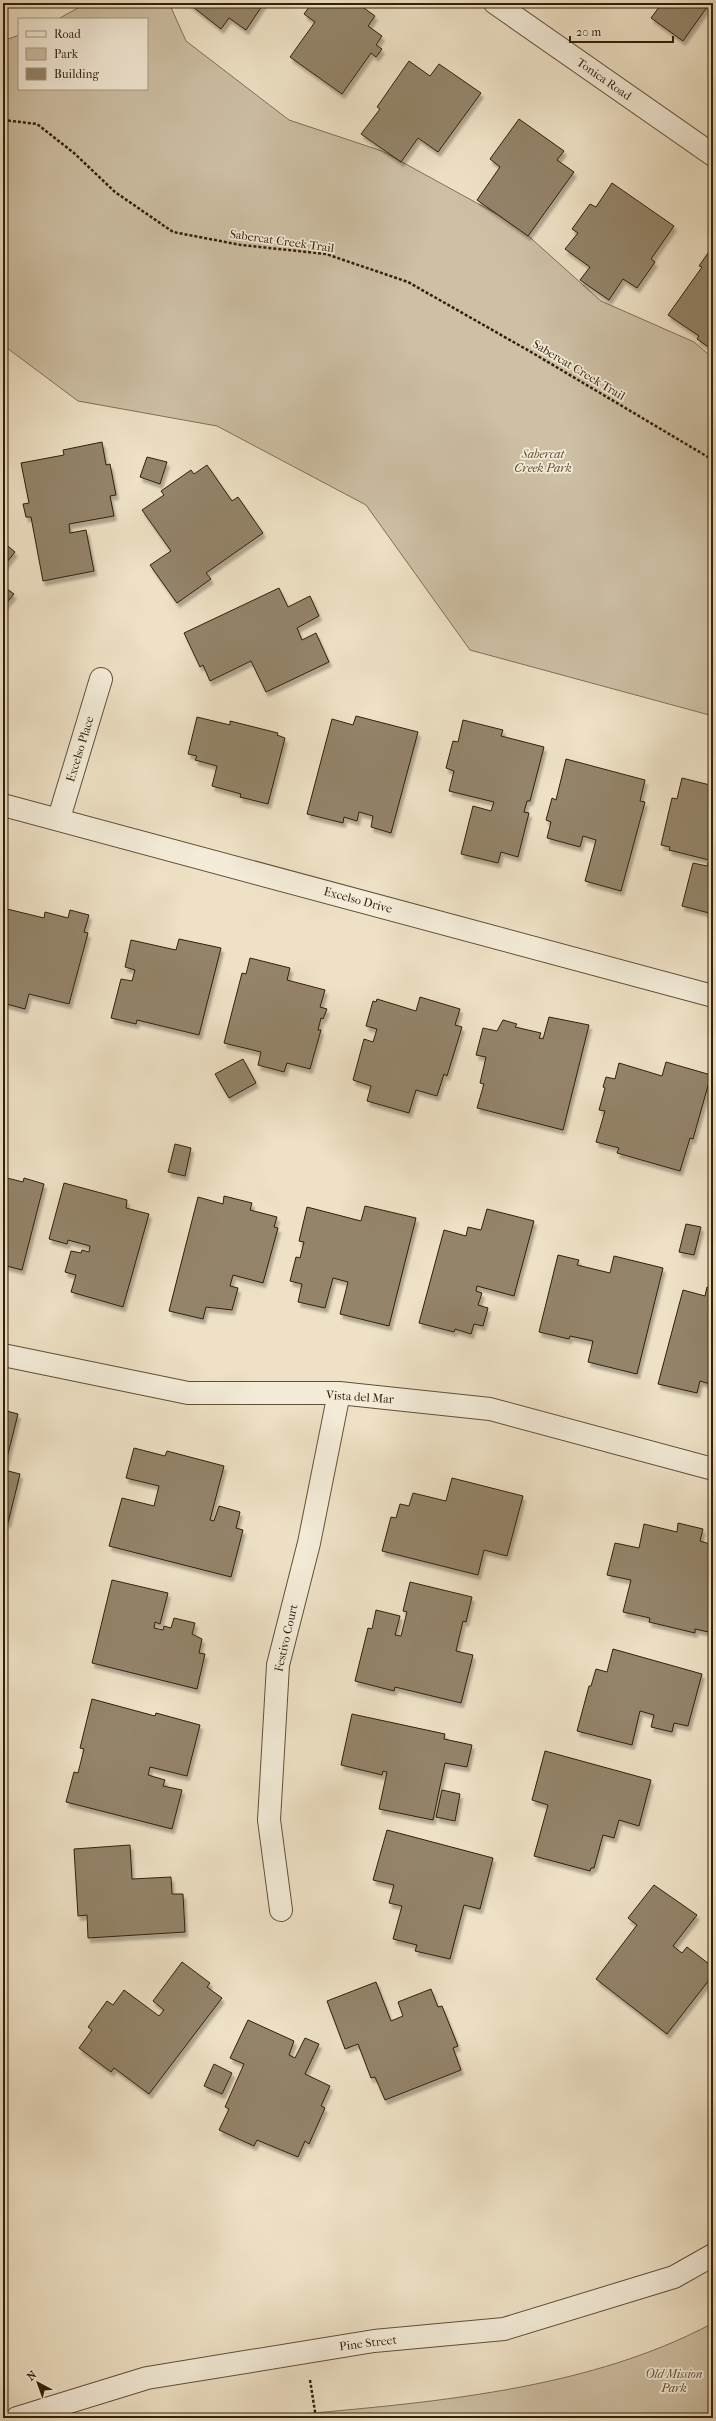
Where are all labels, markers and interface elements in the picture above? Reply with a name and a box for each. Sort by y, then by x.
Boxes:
legend [18,18,148,90]
scale bar [570,18,673,44]
text: 20 m [576,25,601,39]
text: Road [54,27,81,41]
text: Park [54,47,79,61]
street label: Tonica Road [574,55,634,103]
text: Building [54,67,99,81]
street label: Sabercat Creek Trail [229,227,336,255]
street label: Sabercat Creek Trail [530,337,628,403]
park label: Sabercat Creek Park [514,447,572,475]
street label: Excelso Place [63,714,97,784]
street label: Excelso Drive [322,884,394,916]
street label: Vista del Mar [325,1388,395,1406]
street label: Festivo Court [271,1602,301,1673]
street label: Pine Street [338,2332,398,2353]
north arrow [18,2363,58,2403]
park label: Old Mission Park [645,2367,703,2395]
text: N [24,2368,40,2383]

